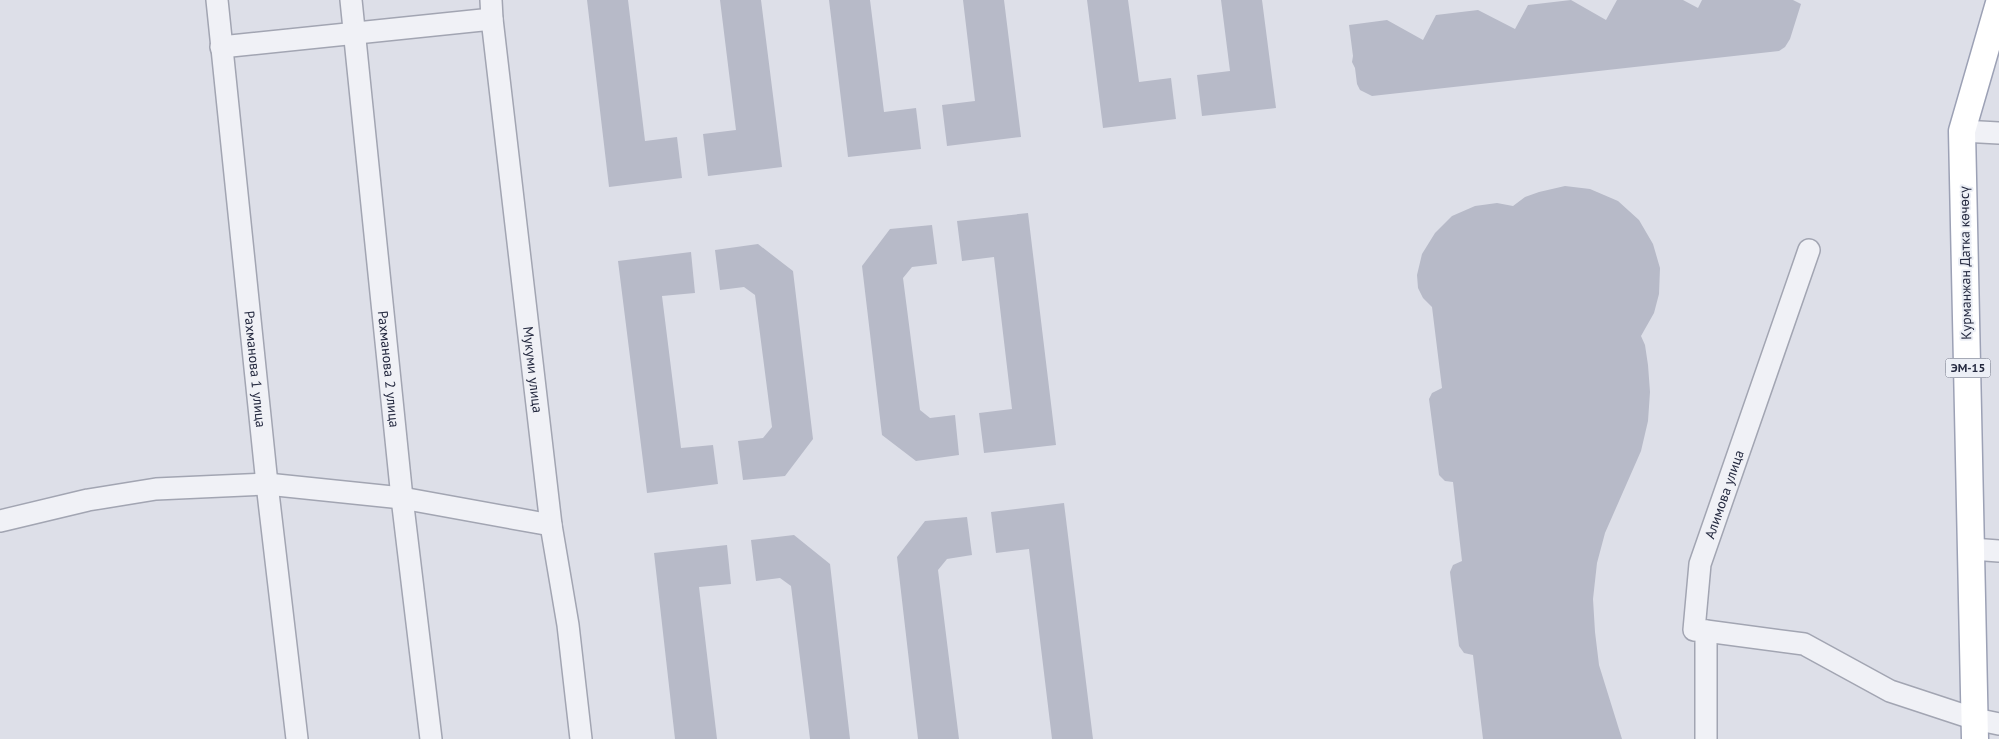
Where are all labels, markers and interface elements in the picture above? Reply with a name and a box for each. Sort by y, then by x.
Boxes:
street label: Курманжан Датка көчөсү [1955,186,1975,340]
street label: Рахманова 1 улица [240,310,270,428]
street label: Рахманова 2 улица [374,310,404,428]
street label: Мукуми улица [519,325,547,414]
road number: ЭМ-15 [1946,358,1990,378]
street label: Алимова улица [1700,448,1748,541]

